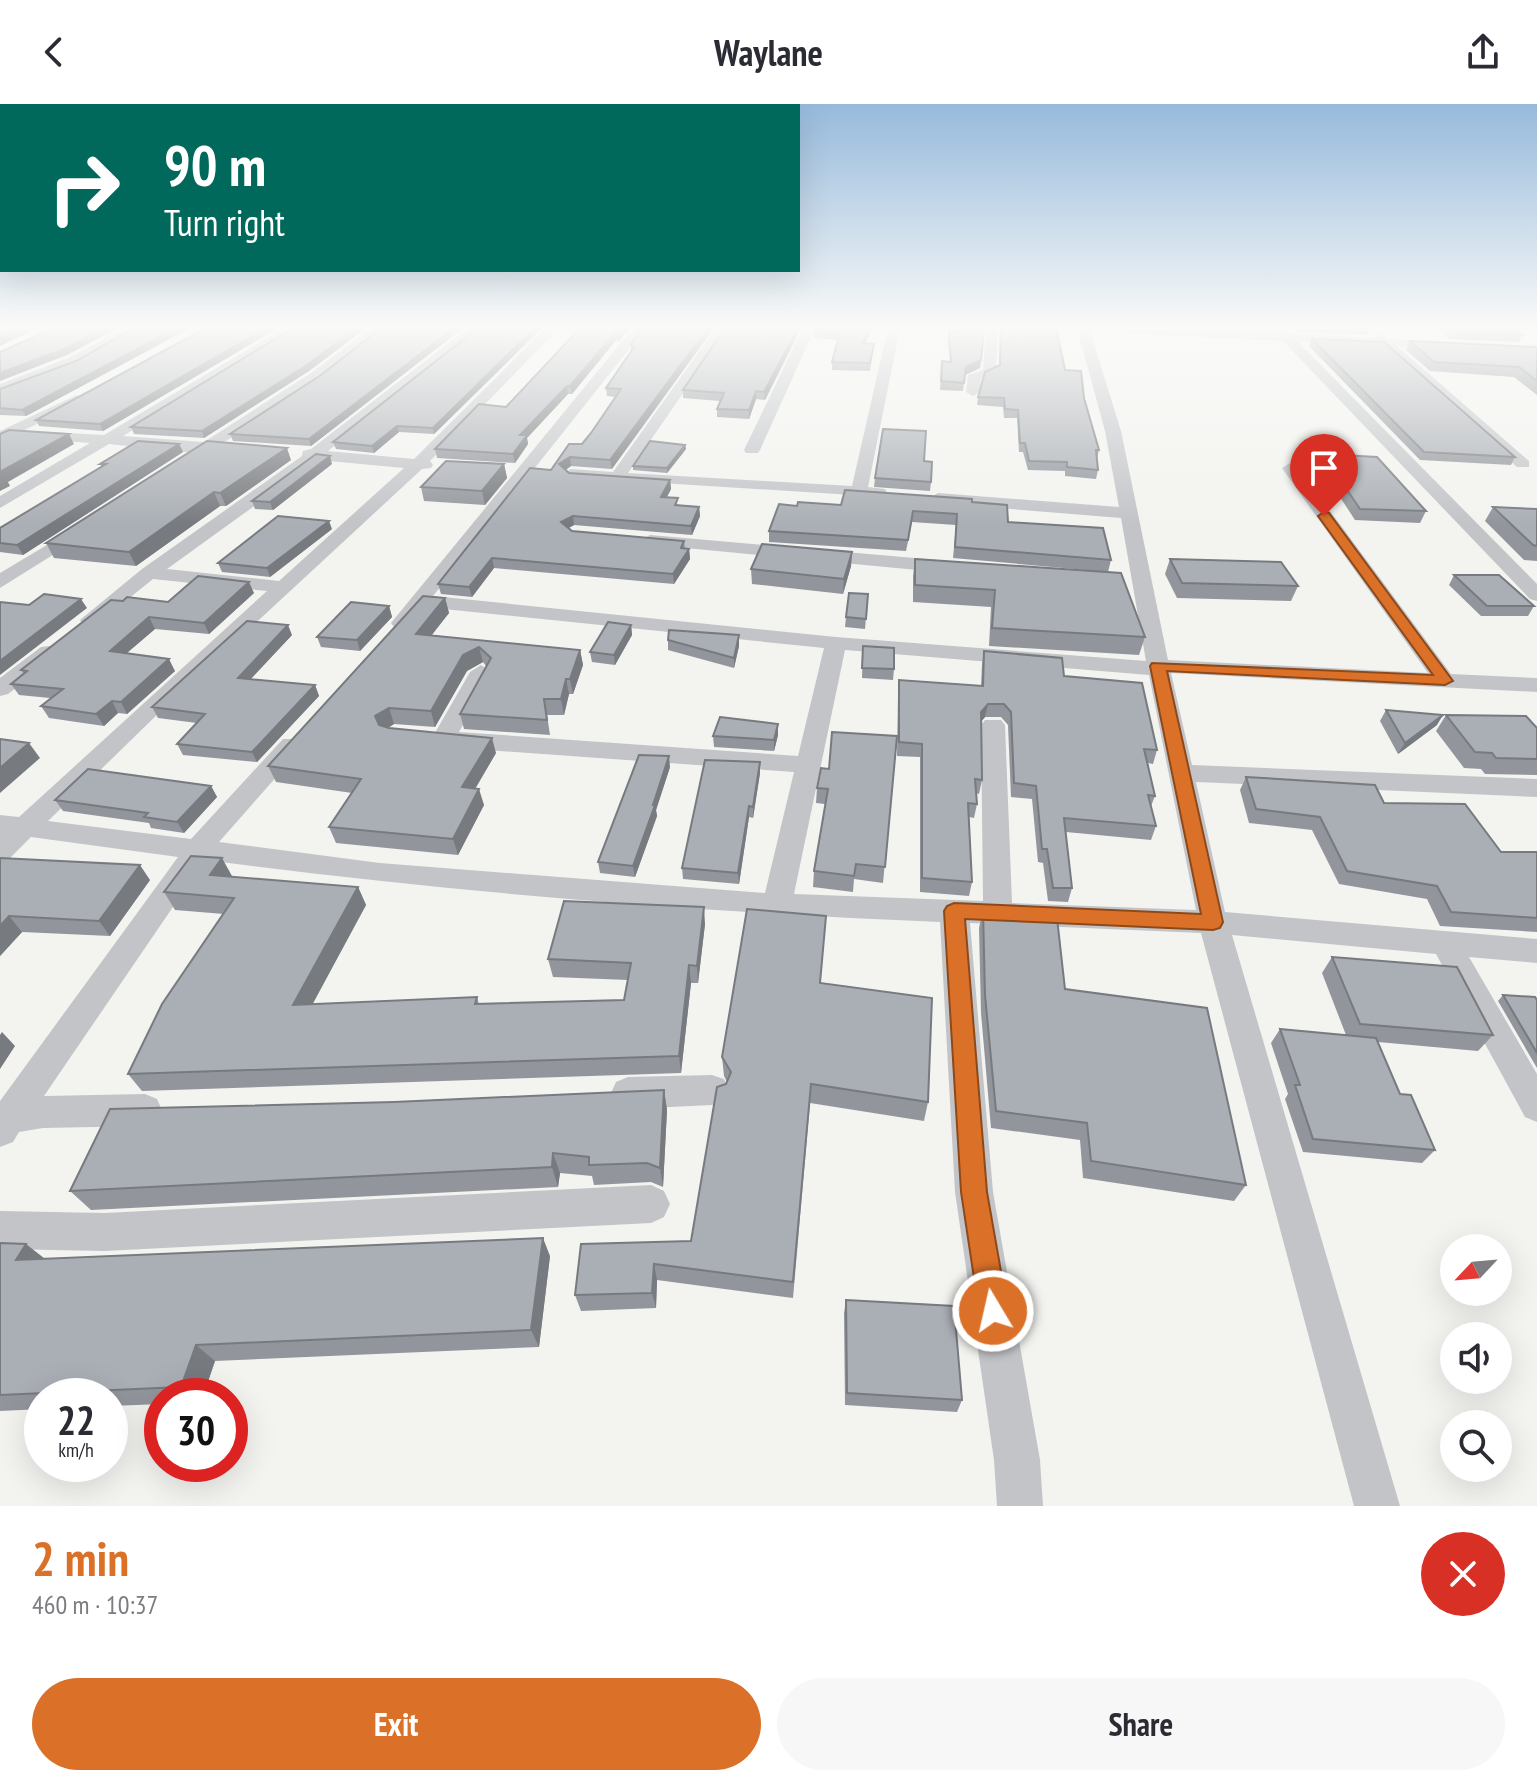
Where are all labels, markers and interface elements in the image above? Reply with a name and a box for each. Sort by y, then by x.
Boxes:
text: Waylane [714,29,823,76]
icon: back [32,30,76,74]
icon: share [1461,30,1505,74]
text: 90 m [164,129,266,201]
icon: right [32,136,136,240]
text: Turn right [164,199,285,246]
pin [1290,434,1358,516]
icon: arrive [1302,446,1346,490]
north arrow [1440,1234,1512,1306]
map controls [1440,1234,1512,1482]
position arrow [951,1269,1035,1353]
button: sound [1440,1322,1512,1394]
speed limit sign: 30 [144,1378,248,1482]
text: 22 [57,1394,95,1446]
button: search [1440,1410,1512,1482]
text: km/h [58,1437,94,1463]
text: 2 min [32,1527,129,1589]
button: close [1421,1532,1505,1616]
text: 460 m · 10:37 [32,1588,158,1621]
button: Exit [32,1678,761,1770]
button: Share [777,1678,1505,1770]

